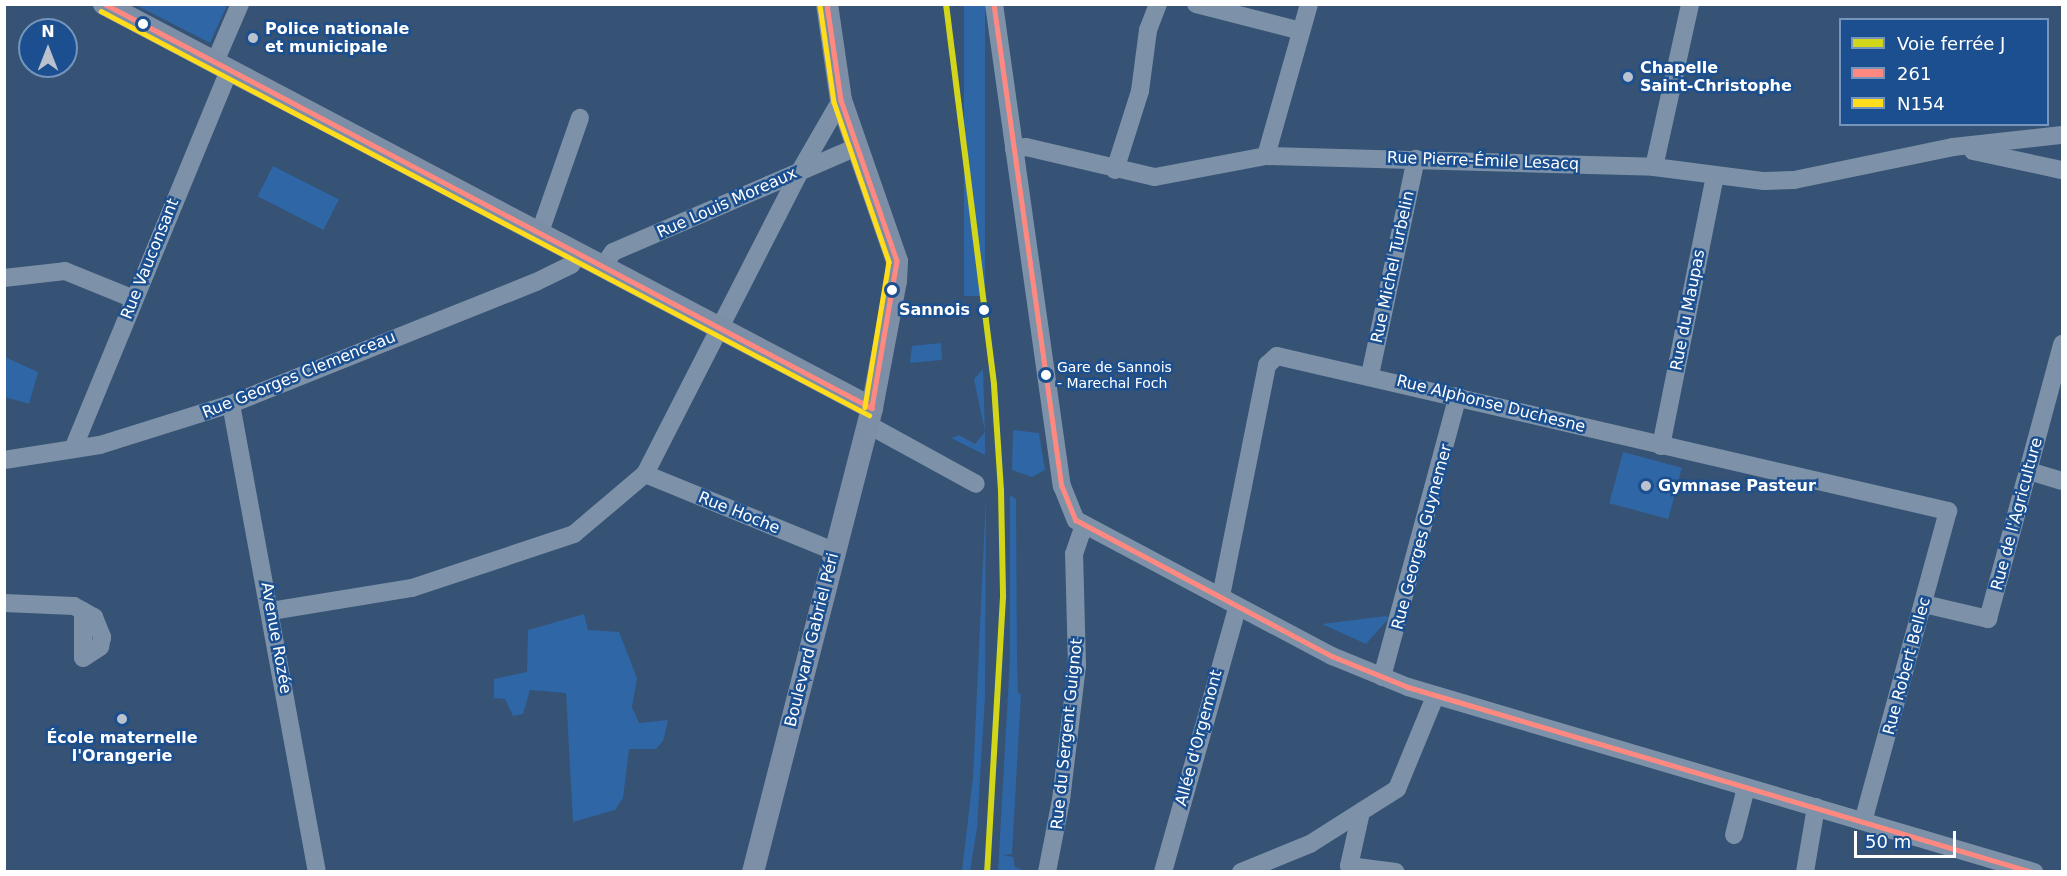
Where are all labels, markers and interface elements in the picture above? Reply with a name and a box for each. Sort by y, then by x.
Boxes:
north arrow [18,18,78,78]
unlabelled marker [137,18,149,30]
legend [1839,18,2049,126]
place label: Police nationale et municipale [265,19,409,57]
text: N [41,22,55,41]
marker: Police nationale et municipale [246,31,260,45]
text: Voie ferrée J [1897,33,2005,54]
place label: Chapelle Saint-Christophe [1640,58,1792,96]
text: 261 [1897,63,1931,84]
marker: Chapelle Saint-Christophe [1621,70,1635,84]
text: N154 [1897,93,1945,114]
street label: Rue Pierre-Émile Lesacq [1387,148,1579,174]
street label: Rue Louis Moreaux [654,164,800,242]
street label: Rue Michel Turbelin [1367,189,1419,345]
street label: Rue Vauconsant [117,196,183,322]
street label: Rue du Maupas [1667,248,1709,372]
unlabelled marker [886,284,898,296]
place label: Sannois [899,300,970,320]
marker: Sannois [975,301,993,319]
street label: Rue Georges Clemenceau [200,327,398,423]
place label: Gare de Sannois - Marechal Foch [1057,359,1172,392]
marker: Gare de Sannois - Marechal Foch [1040,369,1052,381]
street label: Rue Alphonse Duchesne [1395,371,1587,437]
street label: Rue de l'Agriculture [1987,436,2047,592]
street label: Rue Georges Guynemer [1388,442,1456,632]
place label: Gymnase Pasteur [1658,476,1816,496]
marker: Gymnase Pasteur [1639,479,1653,493]
street label: Rue Hoche [696,488,782,538]
street label: Boulevard Gabriel Péri [781,551,843,729]
street label: Avenue Rozée [257,581,295,695]
street label: Rue Robert Bellec [1879,595,1935,737]
street label: Rue du Sergent Guignot [1047,638,1087,830]
street label: Allée d'Orgemont [1172,668,1226,808]
marker: École maternelle l'Orangerie [115,712,129,726]
place label: École maternelle l'Orangerie [46,728,198,766]
scale bar [1857,819,1959,857]
text: 50 m [1865,831,1911,852]

